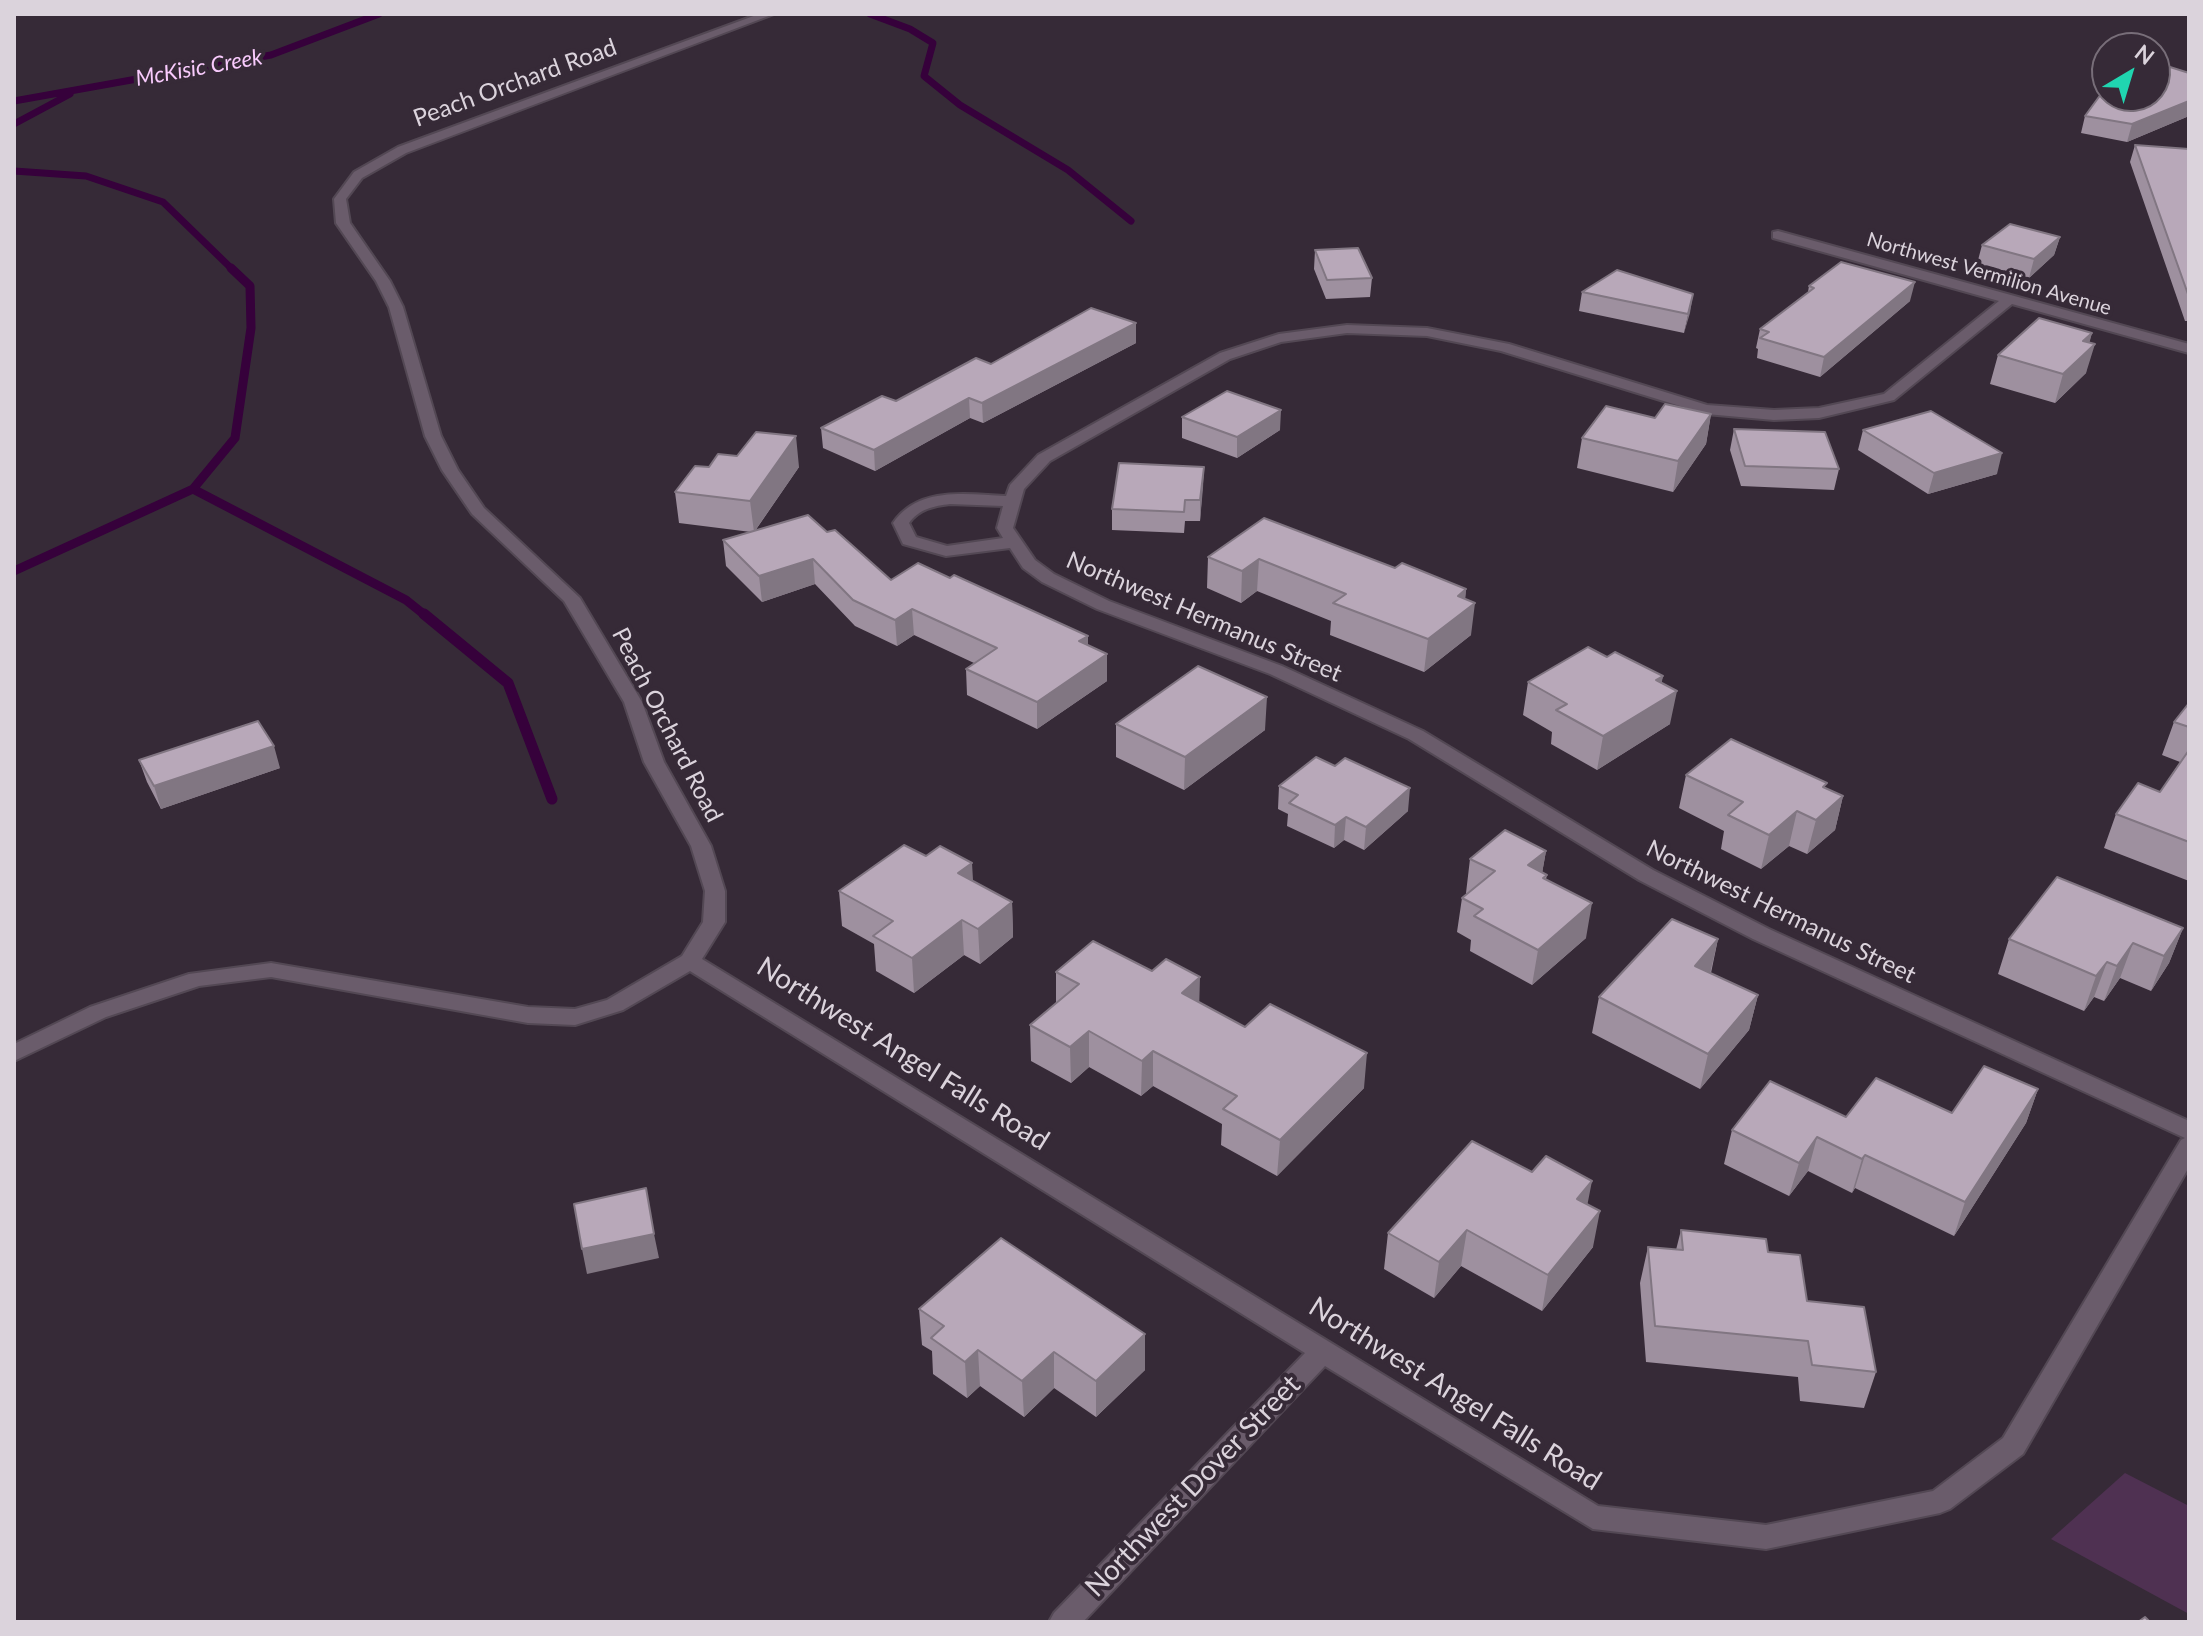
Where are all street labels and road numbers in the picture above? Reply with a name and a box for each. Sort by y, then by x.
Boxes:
street label: Peach Orchard Road [409,33,621,133]
street label: Northwest Vermilion Avenue [1864,228,2114,320]
street label: Northwest Hermanus Street [1062,546,1346,688]
street label: Peach Orchard Road [605,623,729,827]
street label: Northwest Hermanus Street [1642,834,1920,990]
street label: Northwest Angel Falls Road [751,950,1055,1158]
street label: Northwest Angel Falls Road [1303,1290,1607,1498]
street label: Northwest Dover Street [1078,1368,1308,1604]

